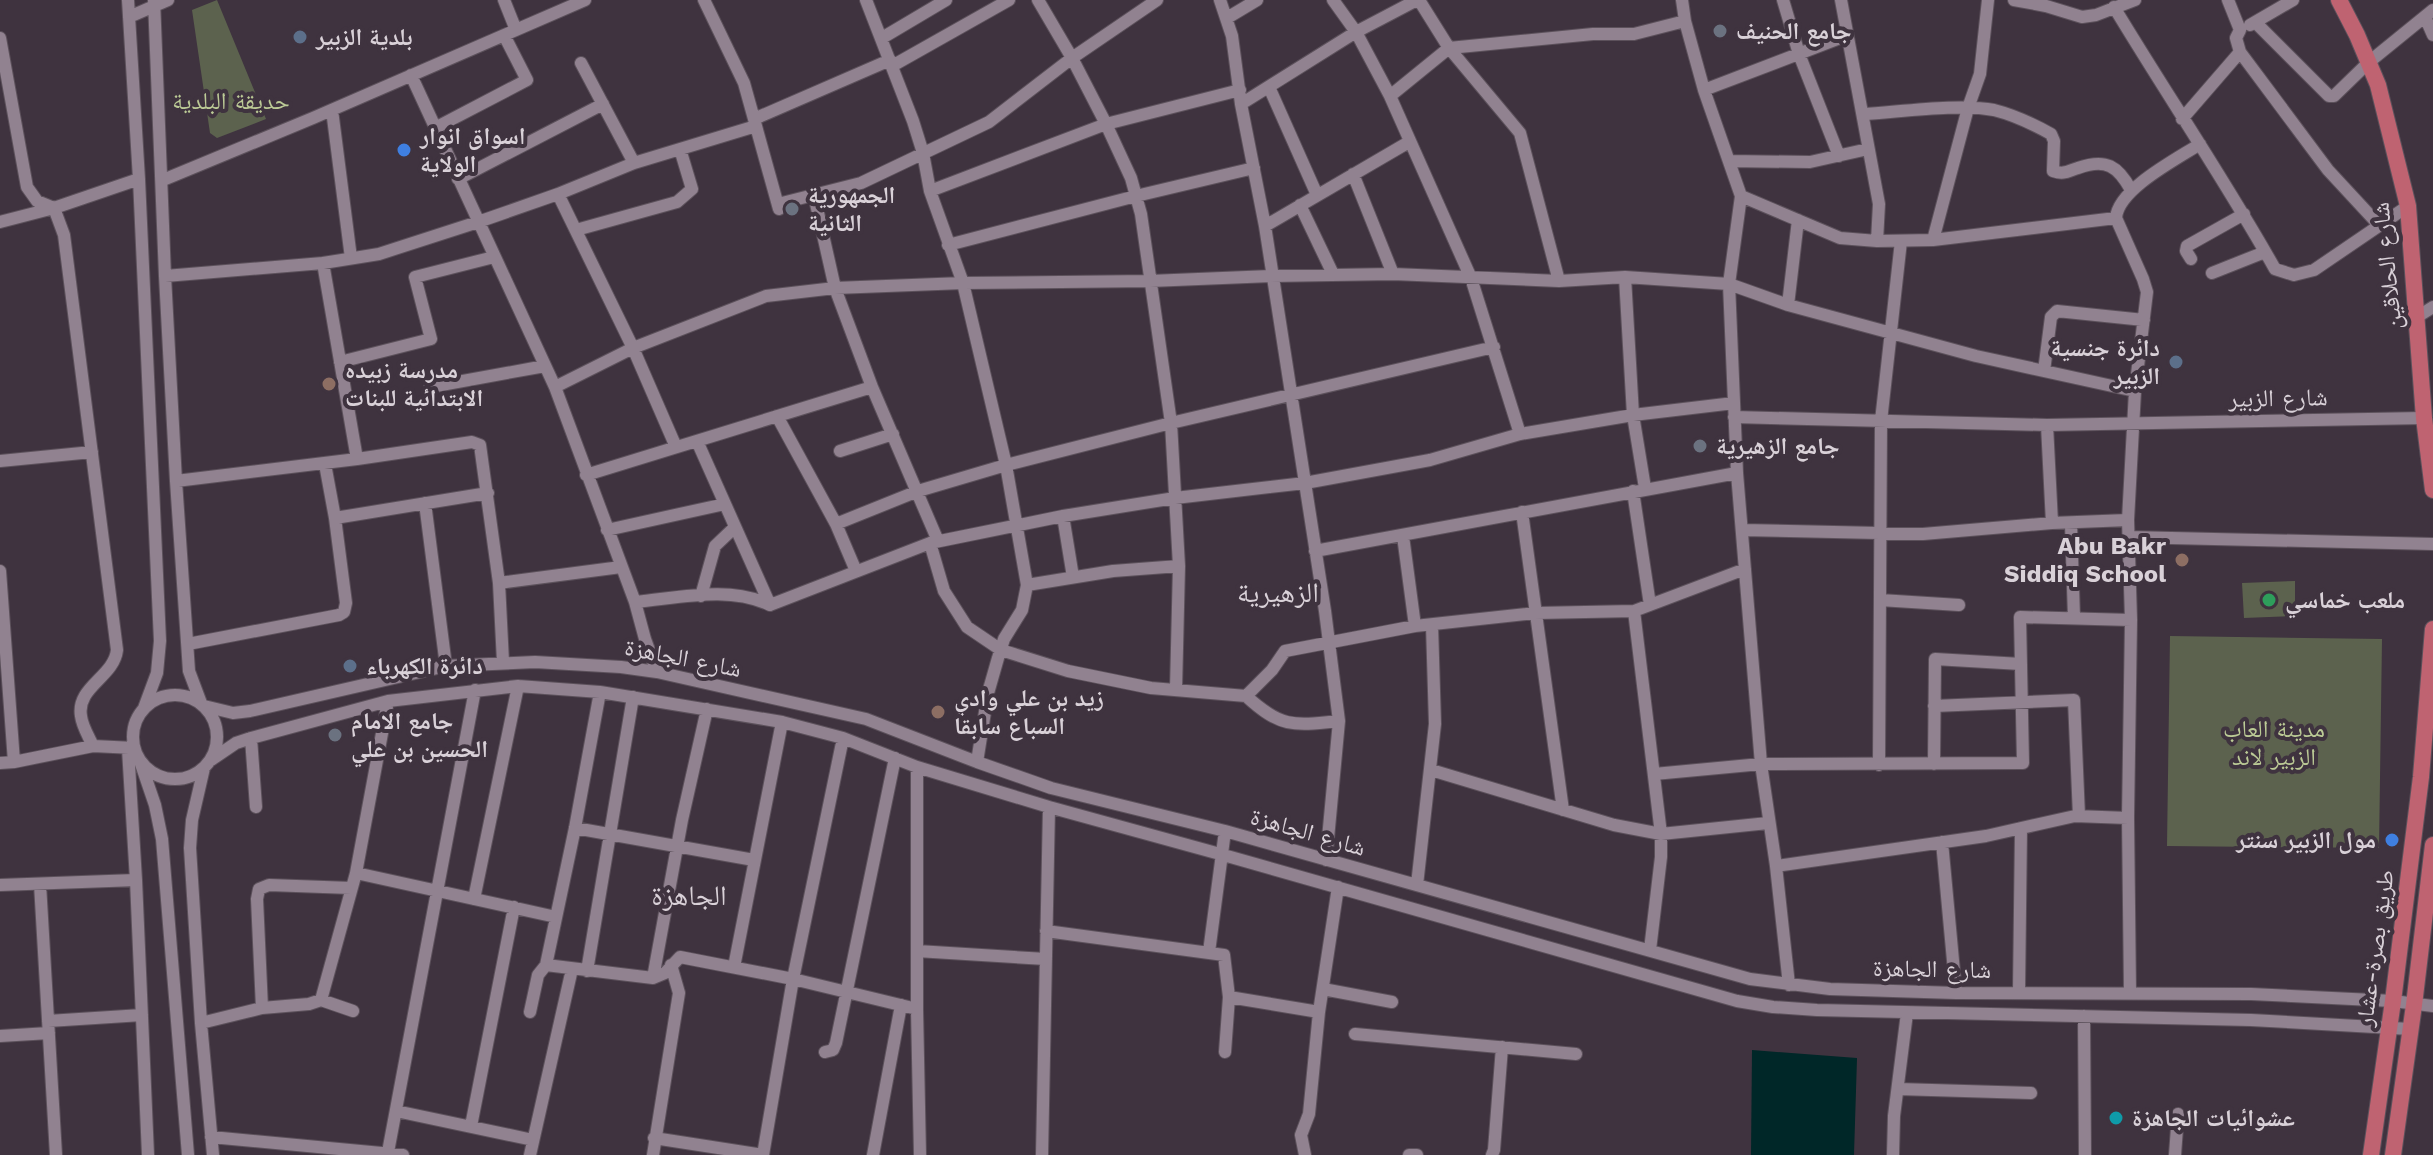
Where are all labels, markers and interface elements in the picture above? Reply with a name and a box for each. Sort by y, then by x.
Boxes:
place label: جامع الحنيف [1736,17,1852,47]
marker: جامع الحنيف [1711,22,1729,40]
place label: بلدية الزبير [315,23,413,51]
marker: بلدية الزبير [291,28,309,46]
park label: حديقة البلدية [172,87,290,115]
place label: اسواق انوار الولاية [419,122,526,178]
marker: اسواق انوار الولاية [395,141,413,159]
place label: الجمهورية الثانية [808,181,895,237]
marker: الجمهورية الثانية [783,200,801,218]
street label: شارع الحلاقين [2366,201,2409,331]
place label: دائرة جنسية الزبير [2050,334,2160,390]
marker: دائرة جنسية الزبير [2167,353,2185,371]
place label: مدرسة زبيده الابتدائية للبنات [345,356,483,412]
marker: مدرسة زبيده الابتدائية للبنات [320,375,338,393]
street label: شارع الزبير [2227,383,2328,414]
place label: جامع الزهيرية [1716,432,1840,462]
marker: جامع الزهيرية [1691,437,1709,455]
place label: Abu Bakr Siddiq School [2004,532,2167,588]
marker: Abu Bakr Siddiq School [2173,551,2191,569]
district label: الزهيرية [1237,576,1319,609]
place label: ملعب خماسي [2285,586,2405,619]
marker: ملعب خماسي [2260,591,2278,609]
street label: شارع الجاهزة [622,633,744,684]
place label: دائرة الكهرباء [366,652,483,680]
marker: دائرة الكهرباء [341,657,359,675]
place label: زيد بن علي وادي السباع سابقا [954,684,1104,741]
marker: زيد بن علي وادي السباع سابقا [929,703,947,721]
place label: جامع الامام الحسين بن علي [351,707,488,768]
park label: مدينة العاب الزبير لاند [2223,715,2325,771]
marker: جامع الامام الحسين بن علي [326,726,344,744]
street label: شارع الجاهزة [1247,802,1369,863]
place label: مول الزبير سنتر [2235,826,2376,854]
marker: مول الزبير سنتر [2383,831,2401,849]
street label: طريق بصرة-عشار [2350,868,2400,1029]
district label: الجاهزة [651,879,727,912]
street label: شارع الجاهزة [1873,954,1991,985]
place label: عشوائيات الجاهزة [2132,1104,2295,1132]
marker: عشوائيات الجاهزة [2107,1109,2125,1127]

